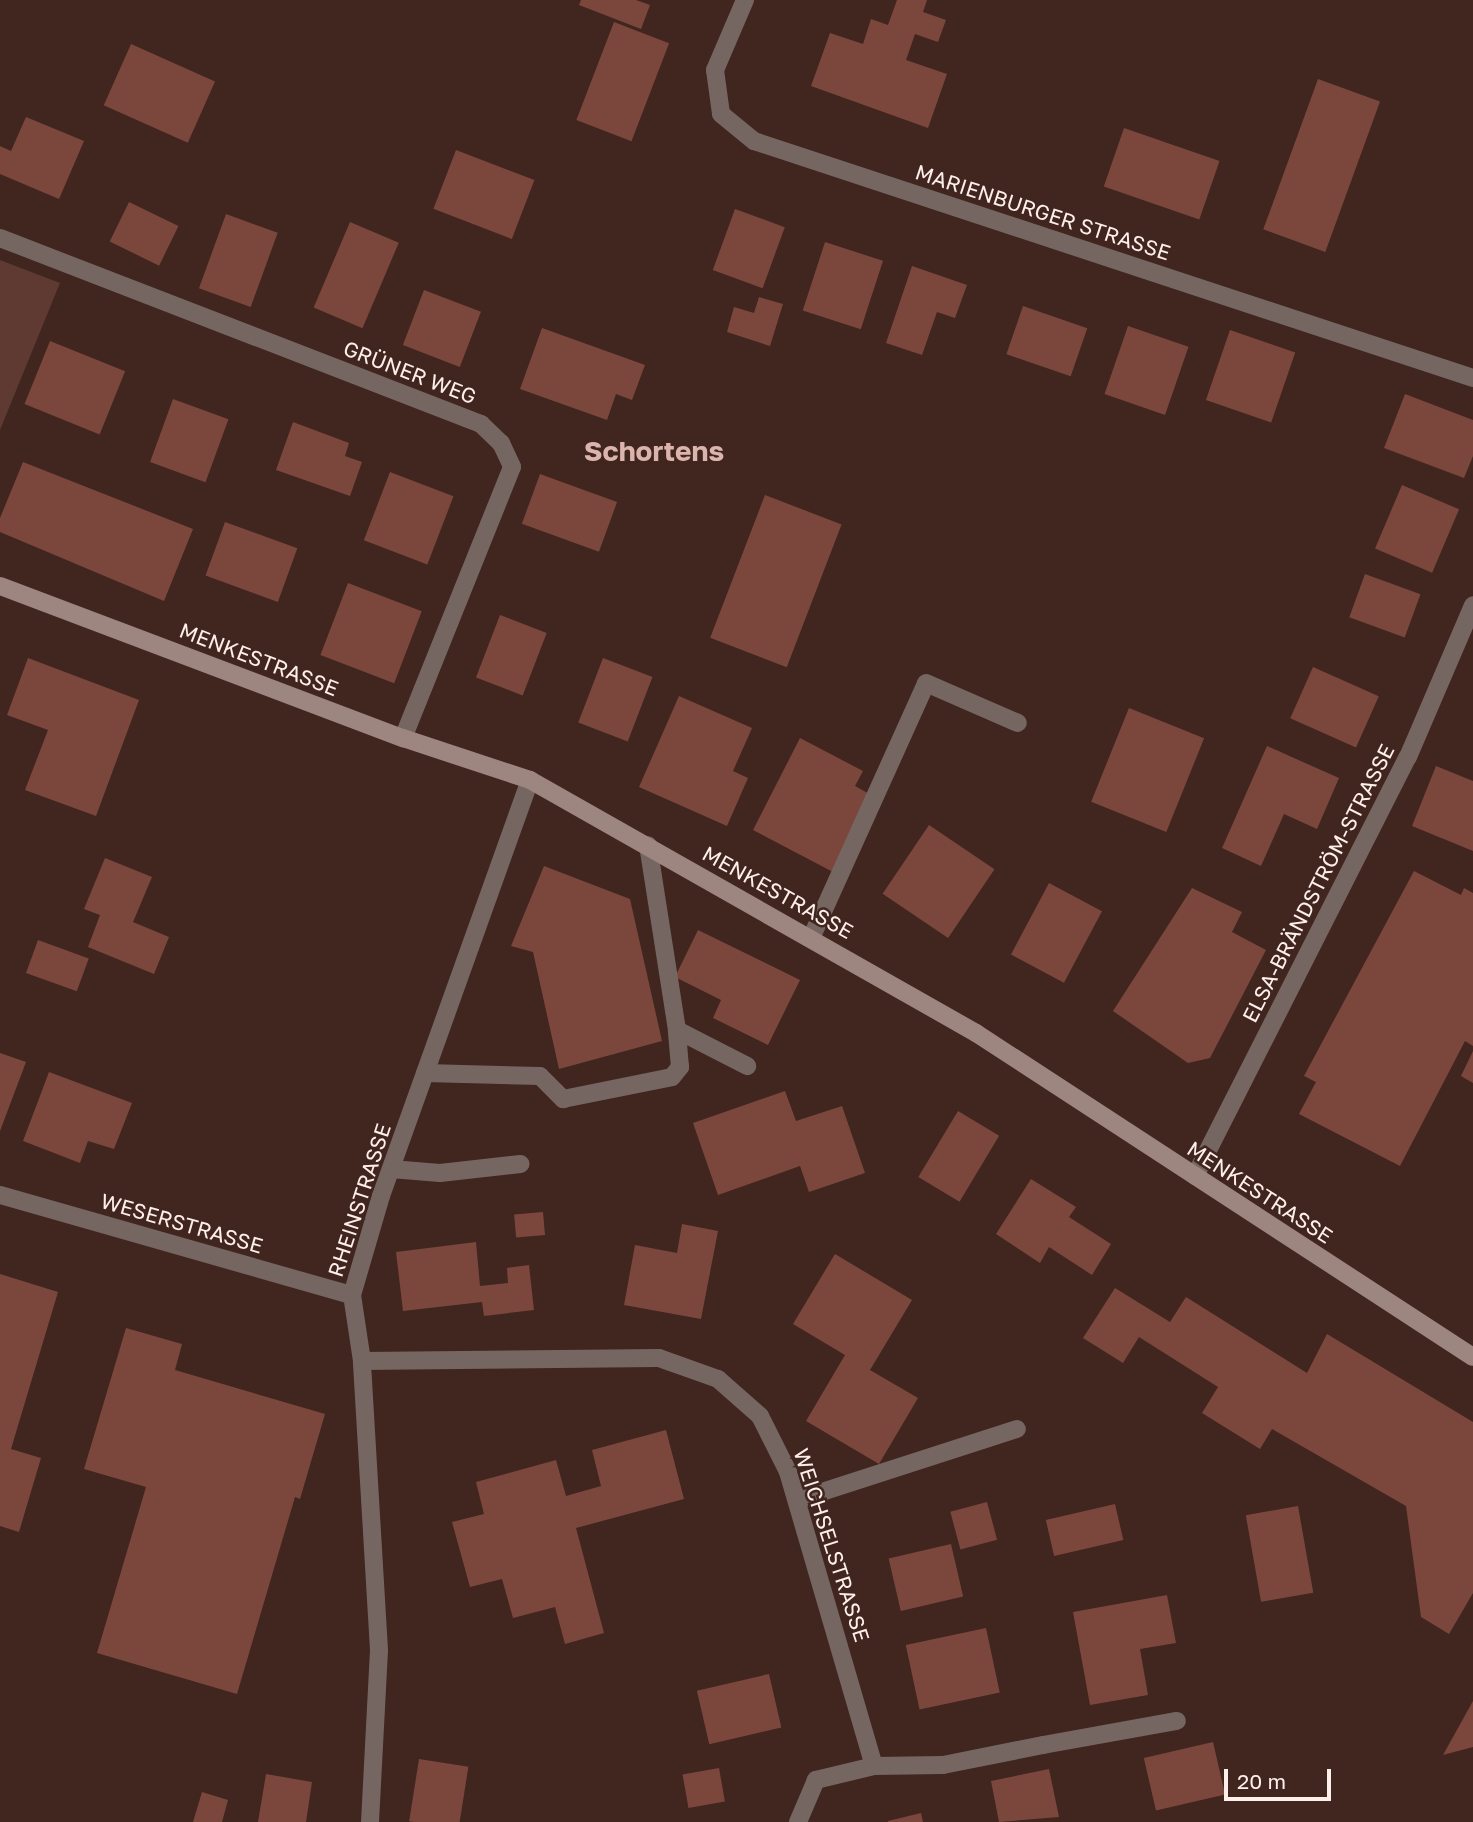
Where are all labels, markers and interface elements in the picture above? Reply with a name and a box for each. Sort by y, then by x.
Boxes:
street label: MARIENBURGER STRASSE [912,159,1174,265]
street label: GRÜNER WEG [340,335,480,409]
district label: Schortens [584,434,724,468]
street label: MENKESTRASSE [176,617,342,701]
street label: ELSA-BRÄNDSTRÖM-STRASSE [1237,740,1399,1026]
street label: MENKESTRASSE [698,840,858,944]
street label: RHEINSTRASSE [322,1120,396,1280]
street label: MENKESTRASSE [1183,1136,1337,1248]
street label: WESERSTRASSE [98,1188,266,1258]
street label: WEICHSELSTRASSE [789,1445,875,1645]
scale bar [1228,1756,1335,1800]
text: 20 m [1237,1768,1286,1794]

